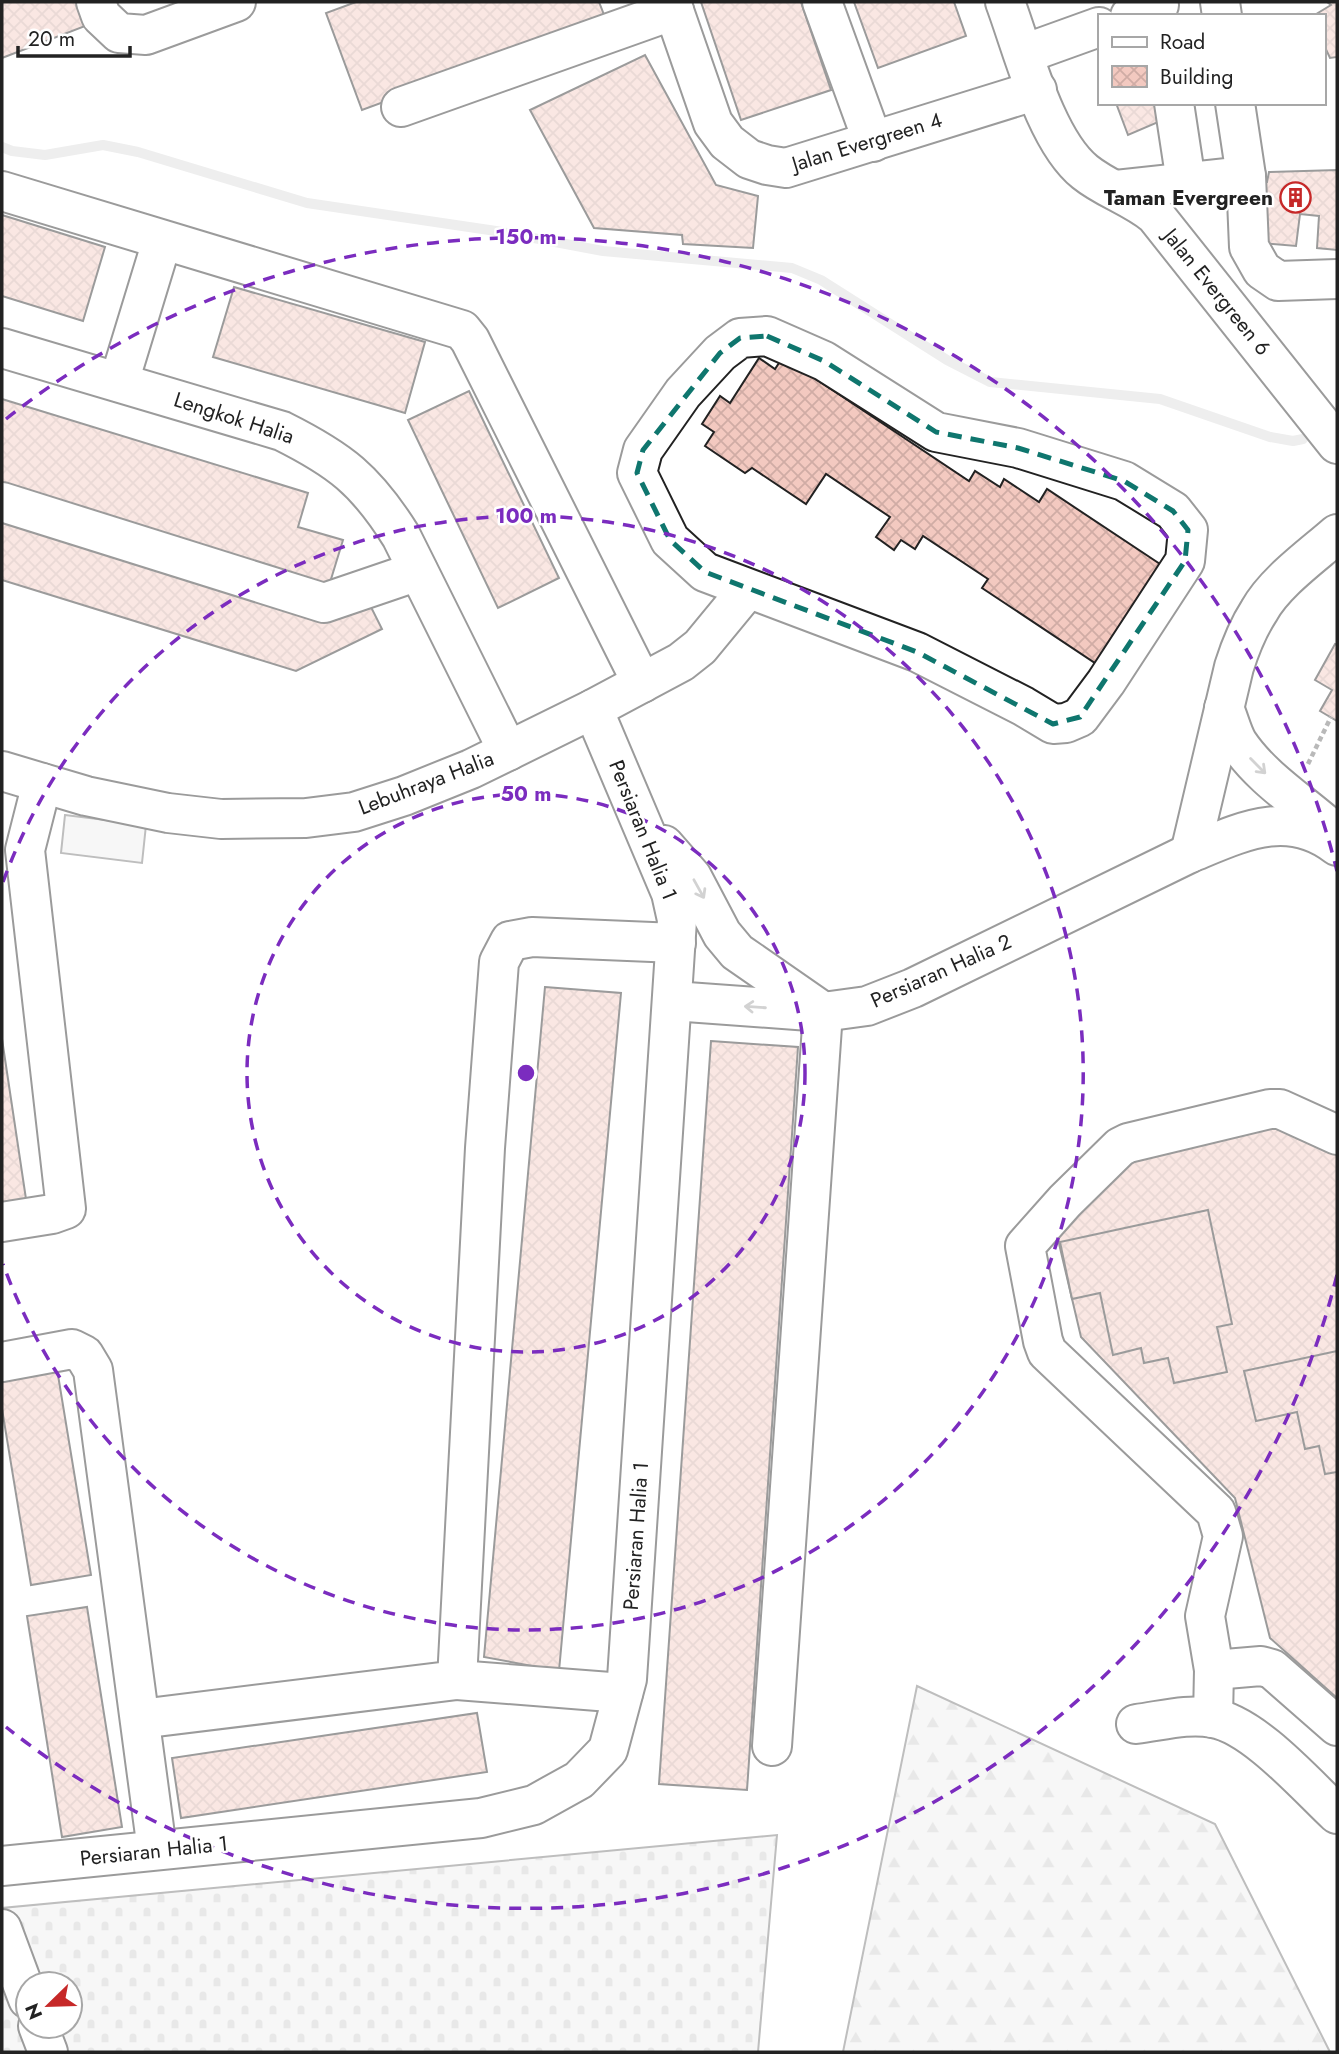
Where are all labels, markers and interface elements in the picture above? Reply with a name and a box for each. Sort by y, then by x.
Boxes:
scale bar [18,14,130,58]
legend [1098,14,1325,105]
text: 20 m [28,24,75,54]
text: Road [1160,27,1205,57]
text: Building [1160,62,1233,92]
street label: Jalan Evergreen 4 [785,105,946,180]
building icon: Taman Evergreen [1279,181,1313,215]
place label: Taman Evergreen [1104,183,1273,213]
street label: Jalan Evergreen 6 [1155,220,1278,362]
text: 150 m [495,222,557,252]
street label: Lengkok Halia [170,384,298,452]
text: 100 m [495,501,557,531]
street label: Lebuhraya Halia [354,743,498,823]
street label: Persiaran Halia 1 [601,755,685,905]
one-way arrow [1249,757,1266,774]
text: 50 m [501,779,551,809]
one-way arrow [692,878,706,898]
street label: Persiaran Halia 2 [866,927,1016,1015]
one-way arrow [744,1000,767,1013]
centre of rings [514,1061,538,1085]
street label: Persiaran Halia 1 [616,1461,656,1611]
street label: Persiaran Halia 1 [78,1828,230,1874]
north arrow [14,1970,84,2040]
text: N [18,1999,49,2024]

